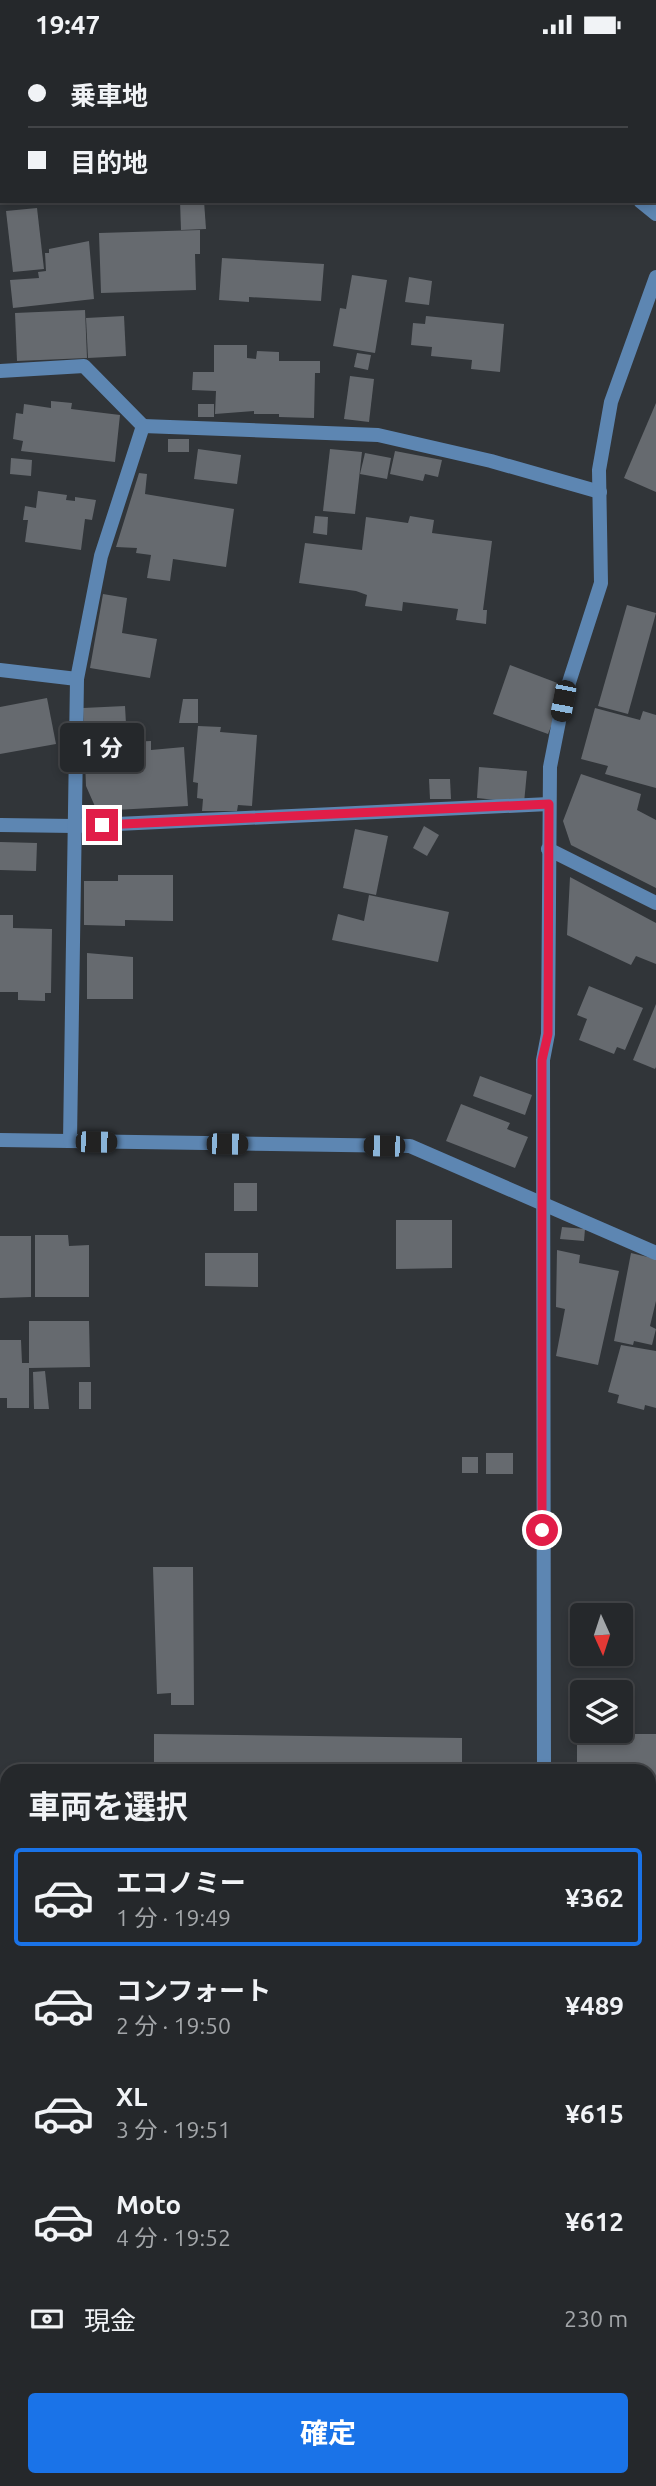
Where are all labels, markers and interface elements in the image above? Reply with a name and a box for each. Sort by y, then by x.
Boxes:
text: 19:47 [35,10,100,39]
text: 乗車地 [70,81,148,110]
text: 目的地 [70,148,148,177]
car [549,678,578,724]
callout: 1 分 [60,723,144,773]
text: 1 分 [81,735,123,760]
route end [86,809,118,841]
car [75,1131,118,1153]
car [206,1133,249,1155]
car [363,1135,406,1157]
route start [526,1514,558,1546]
north arrow [570,1603,634,1666]
map controls [570,1603,633,1743]
button: layers [570,1680,633,1743]
text: 車両を選択 [28,1788,188,1824]
icon: car [32,1866,95,1929]
text: エコノミー [116,1868,246,1897]
text: ¥362 [565,1883,624,1912]
text: 1 分 · 19:49 [116,1905,231,1930]
icon: car [32,1974,95,2037]
text: コンフォート [116,1976,271,2005]
text: ¥489 [565,1991,624,2020]
text: 2 分 · 19:50 [116,2013,231,2038]
icon: car [32,2082,95,2145]
text: XL [116,2082,147,2111]
text: ¥615 [565,2099,624,2128]
text: 3 分 · 19:51 [116,2117,231,2142]
icon: car [32,2190,95,2253]
text: Moto [116,2190,181,2219]
text: ¥612 [565,2207,624,2236]
text: 4 分 · 19:52 [116,2225,231,2250]
icon: cash [28,2300,66,2338]
text: 現金 [84,2306,136,2335]
text: 230 m [564,2306,628,2331]
button: 確定 [28,2393,628,2473]

